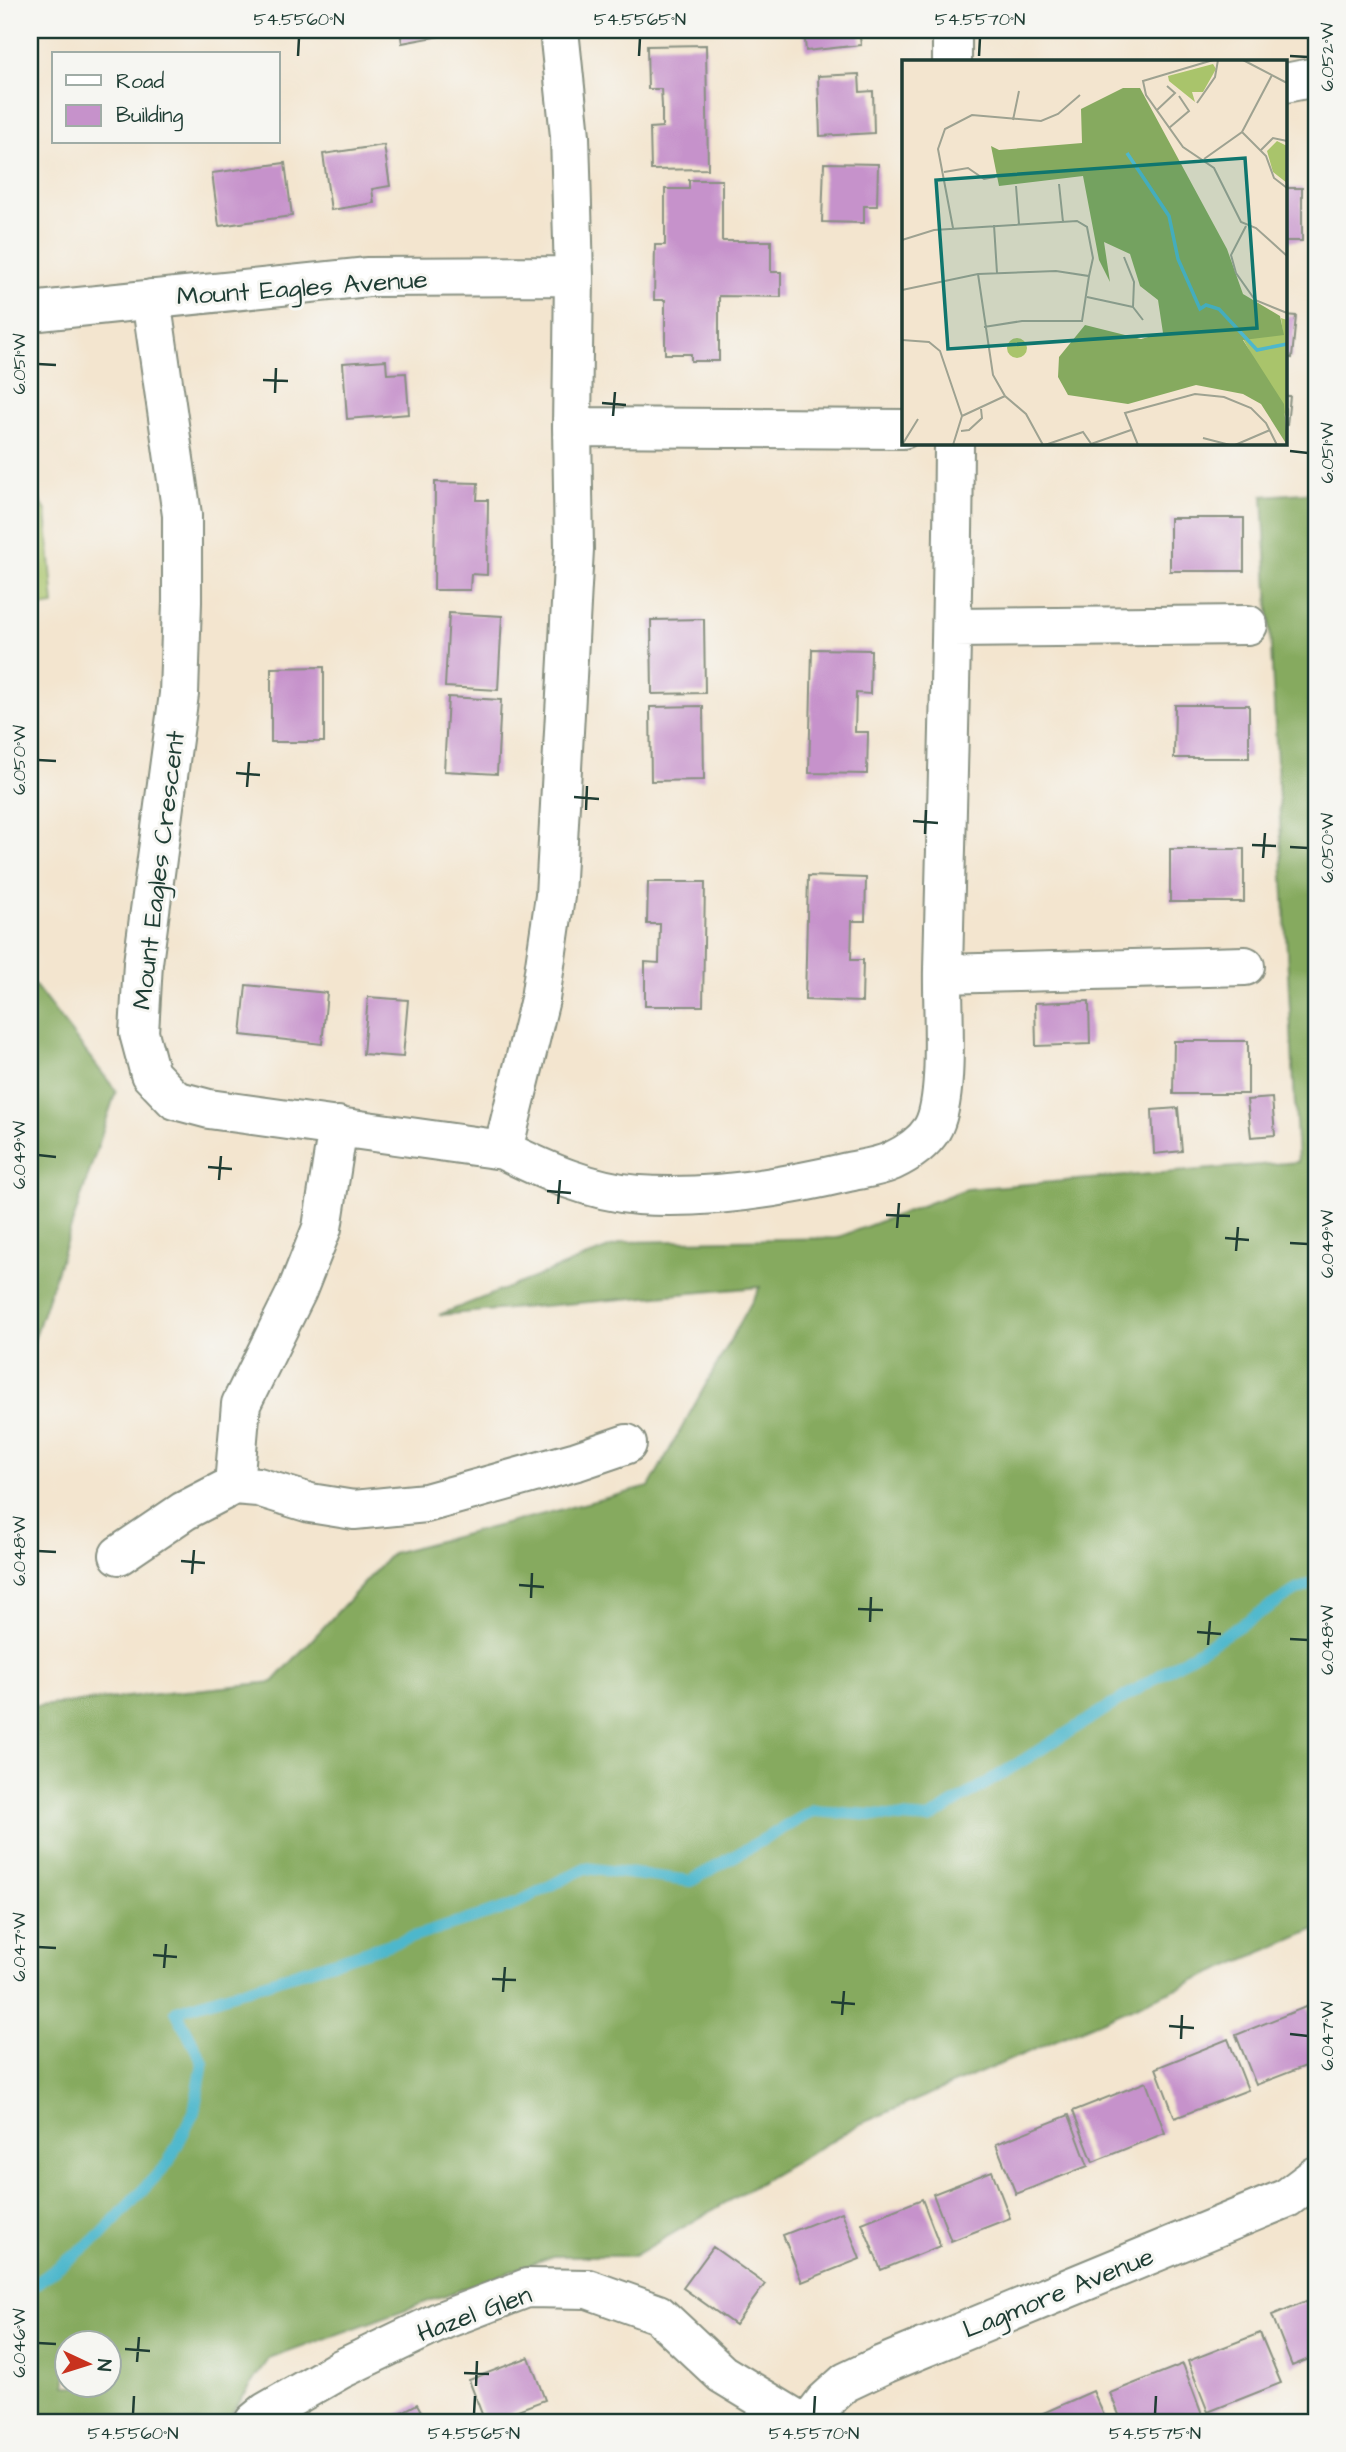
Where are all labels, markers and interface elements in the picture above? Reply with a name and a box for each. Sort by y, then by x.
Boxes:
text: 54.5560°N [254,7,344,32]
text: 54.5565°N [594,7,686,32]
text: 54.5570°N [935,7,1025,32]
text: 6.052°W [1315,22,1340,92]
legend [52,52,280,144]
inset map [902,60,1286,444]
text: Road [116,67,164,96]
text: Building [116,101,184,132]
street label: Mount Eagles Avenue [175,261,429,317]
text: 6.051°W [7,333,32,395]
text: 6.051°W [1315,422,1340,484]
text: 6.050°W [7,725,32,795]
street label: Mount Eagles Crescent [124,728,196,1012]
text: 6.050°W [1315,813,1340,883]
text: 6.049°W [7,1121,32,1189]
text: 6.049°W [1315,1210,1340,1278]
text: 6.048°W [7,1516,32,1586]
text: 6.048°W [1315,1605,1340,1675]
text: 6.047°W [7,1912,32,1982]
text: 6.047°W [1315,2001,1340,2071]
street label: Lagmore Avenue [958,2238,1160,2349]
street label: Hazel Glen [412,2277,537,2351]
text: 6.046°W [7,2308,32,2378]
north arrow [52,2330,122,2400]
text: N [90,2358,117,2372]
text: 54.5560°N [88,2421,178,2446]
text: 54.5565°N [428,2421,520,2446]
text: 54.5570°N [769,2421,859,2446]
text: 54.5575°N [1109,2421,1201,2446]

